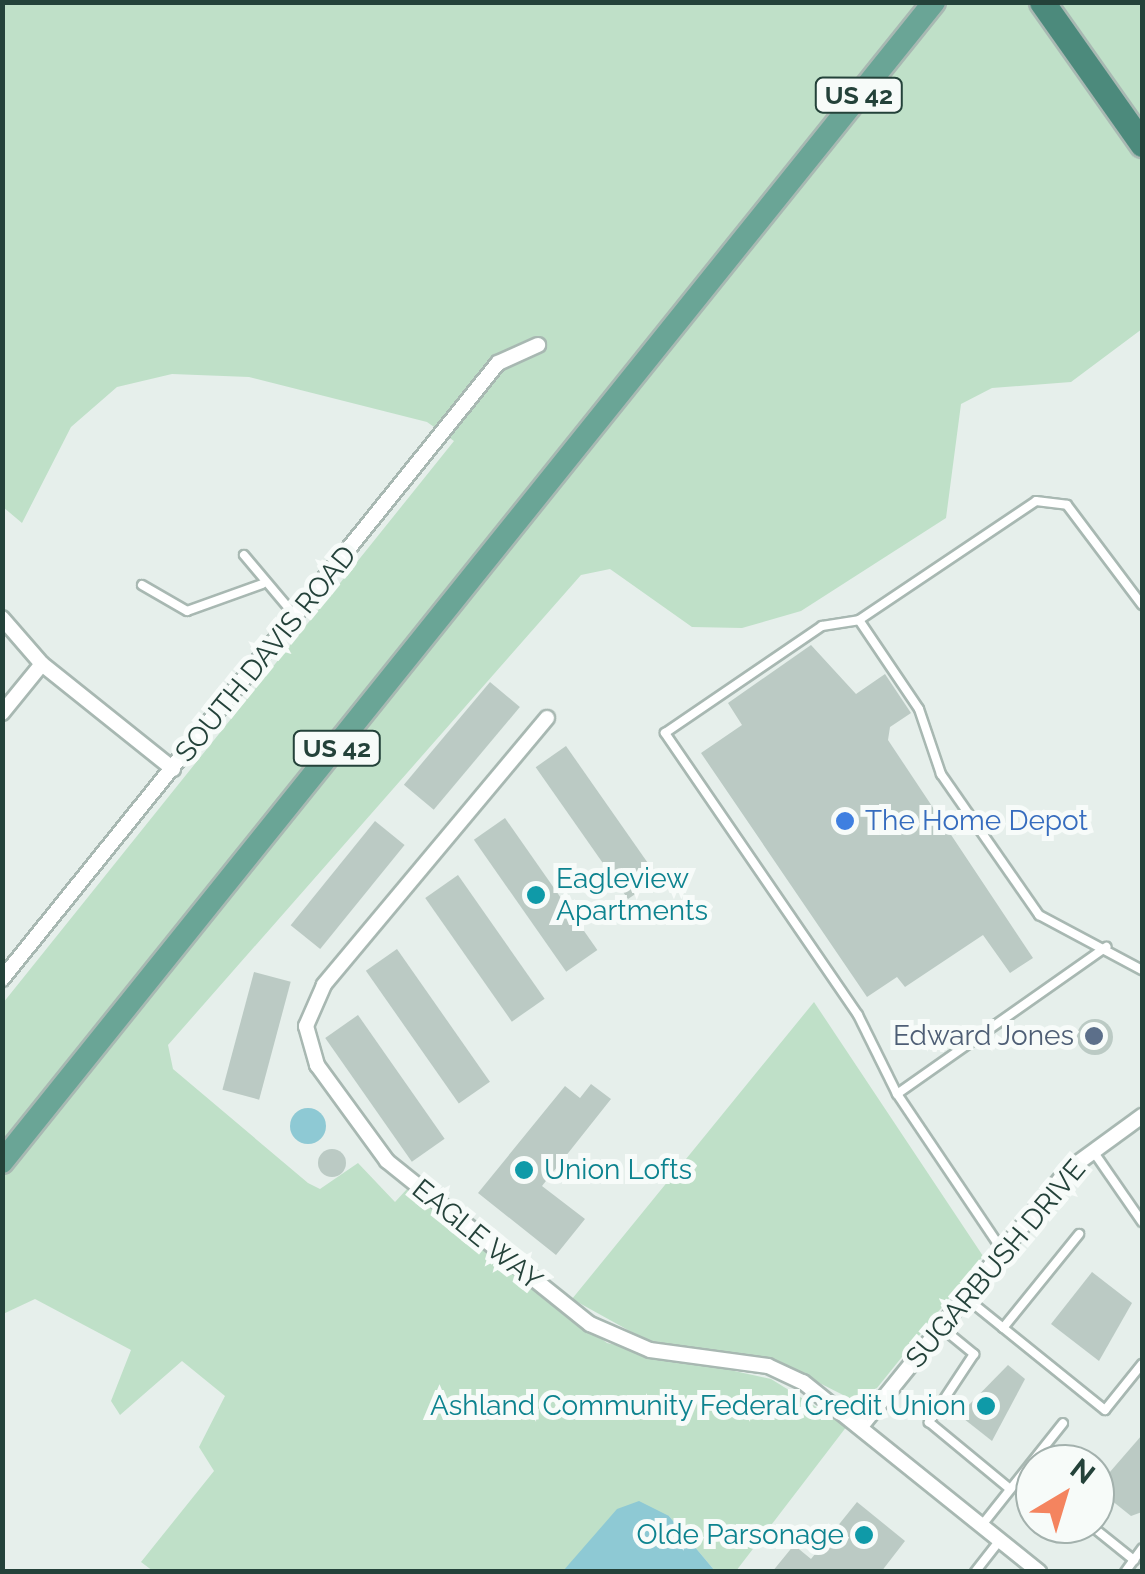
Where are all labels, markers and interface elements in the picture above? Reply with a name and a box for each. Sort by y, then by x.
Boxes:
road number: US 42 [814,75,904,115]
street label: SOUTH DAVIS ROAD [169,539,363,769]
road number: US 42 [292,728,382,768]
place label: The Home Depot [865,804,1088,838]
marker: The Home Depot [834,810,856,832]
place label: Eagleview Apartments [556,862,708,928]
marker: Eagleview Apartments [525,884,547,906]
place label: Edward Jones [892,1019,1074,1053]
marker: Edward Jones [1083,1025,1105,1047]
place label: Union Lofts [544,1153,692,1187]
street label: SUGARBUSH DRIVE [899,1153,1093,1375]
marker: Union Lofts [513,1159,535,1181]
street label: EAGLE WAY [405,1172,549,1298]
place label: Ashland Community Federal Credit Union [428,1389,966,1423]
marker: Ashland Community Federal Credit Union [975,1395,997,1417]
north arrow [1015,1444,1115,1544]
text: N [1064,1452,1101,1491]
place label: Olde Parsonage [637,1518,844,1552]
marker: Olde Parsonage [853,1524,875,1546]

